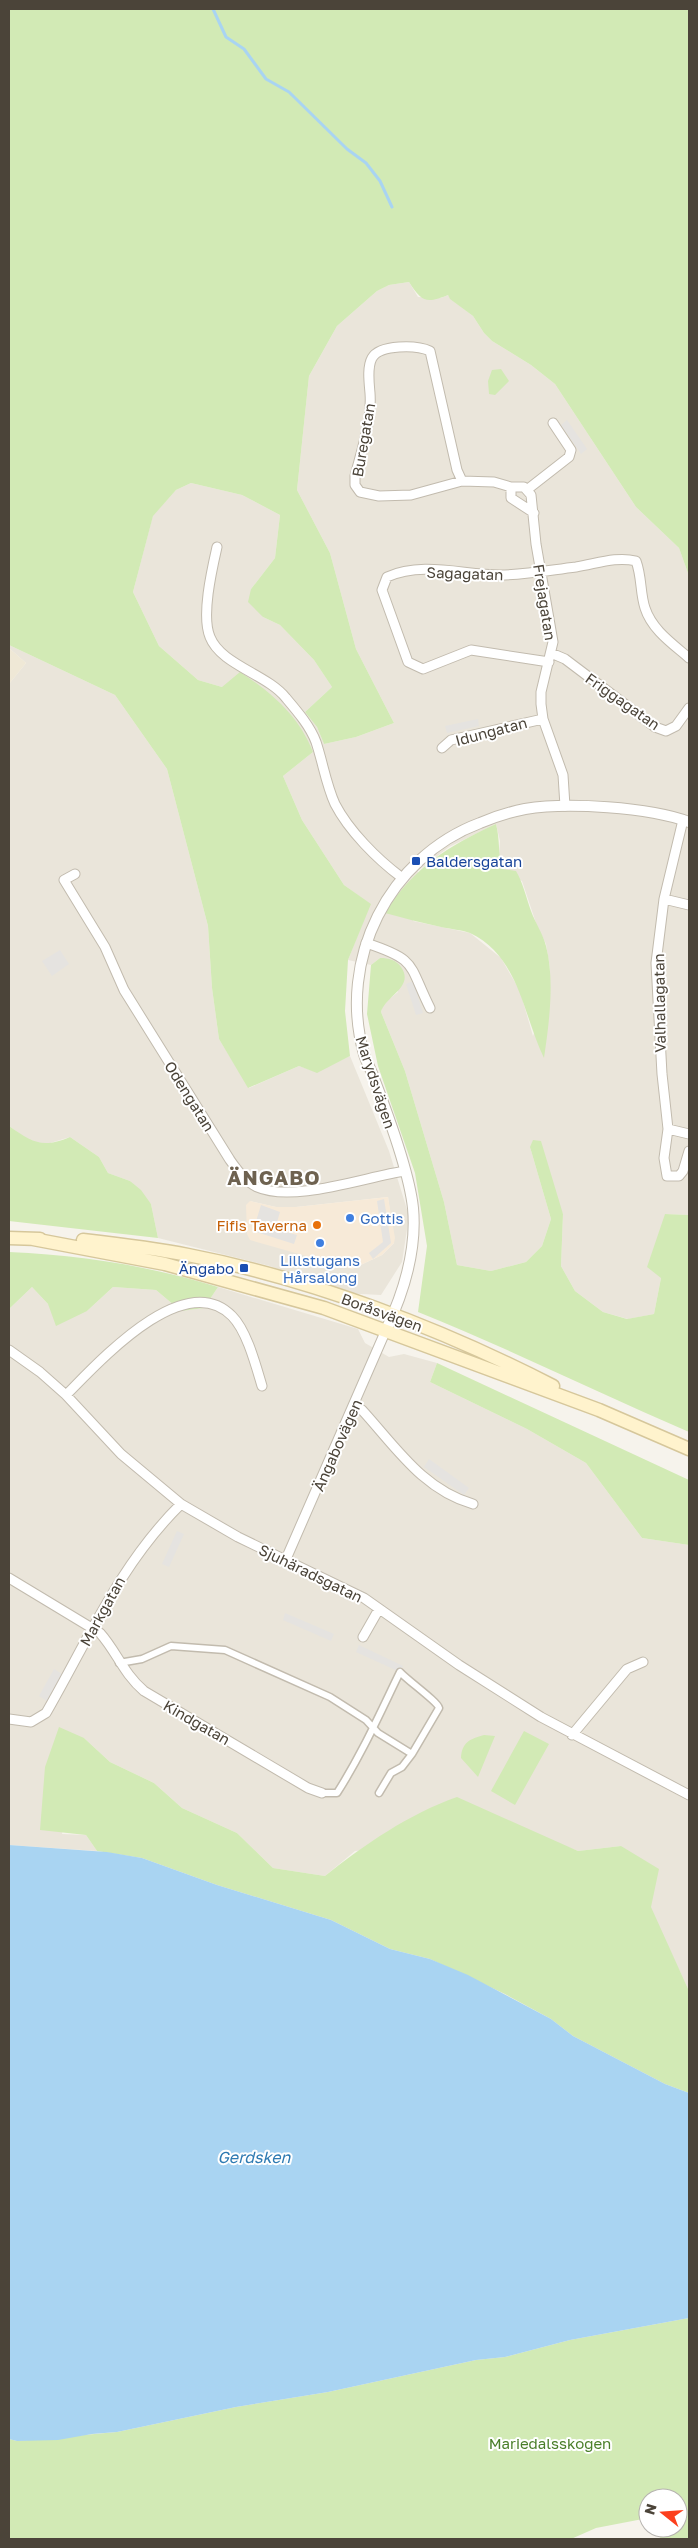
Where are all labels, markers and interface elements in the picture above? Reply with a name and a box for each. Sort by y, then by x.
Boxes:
street label: Buregatan [348,402,378,478]
street label: Sagagatan [426,563,504,583]
street label: Frejagatan [530,563,560,641]
street label: Friggagatan [582,669,664,733]
street label: Idungatan [453,713,529,749]
place label: Baldersgatan [426,852,522,870]
marker: Baldersgatan [410,855,422,867]
street label: Valhallagatan [649,953,669,1053]
street label: Marydsvägen [353,1033,399,1131]
street label: Odengatan [161,1058,219,1134]
district label: ÄNGABO [227,1165,321,1189]
place label: Gottis [360,1209,403,1227]
marker: Gottis [344,1212,356,1224]
place label: Fifis Taverna [216,1216,307,1234]
marker: Fifis Taverna [311,1219,323,1231]
marker: Lillstugans Hårsalong [314,1237,326,1249]
place label: Lillstugans Hårsalong [280,1251,360,1286]
place label: Ängabo [179,1259,234,1277]
marker: Ängabo [238,1262,250,1274]
street label: Boråsvägen [339,1289,425,1335]
street label: Ängabovägen [309,1396,365,1494]
street label: Sjuhäradsgatan [256,1540,366,1606]
street label: Markgatan [76,1573,128,1649]
street label: Kindgatan [160,1696,234,1748]
water label: Gerdsken [218,2147,292,2167]
park label: Mariedalsskogen [489,2434,611,2452]
north arrow [638,2488,688,2538]
text: N [640,2501,660,2517]

